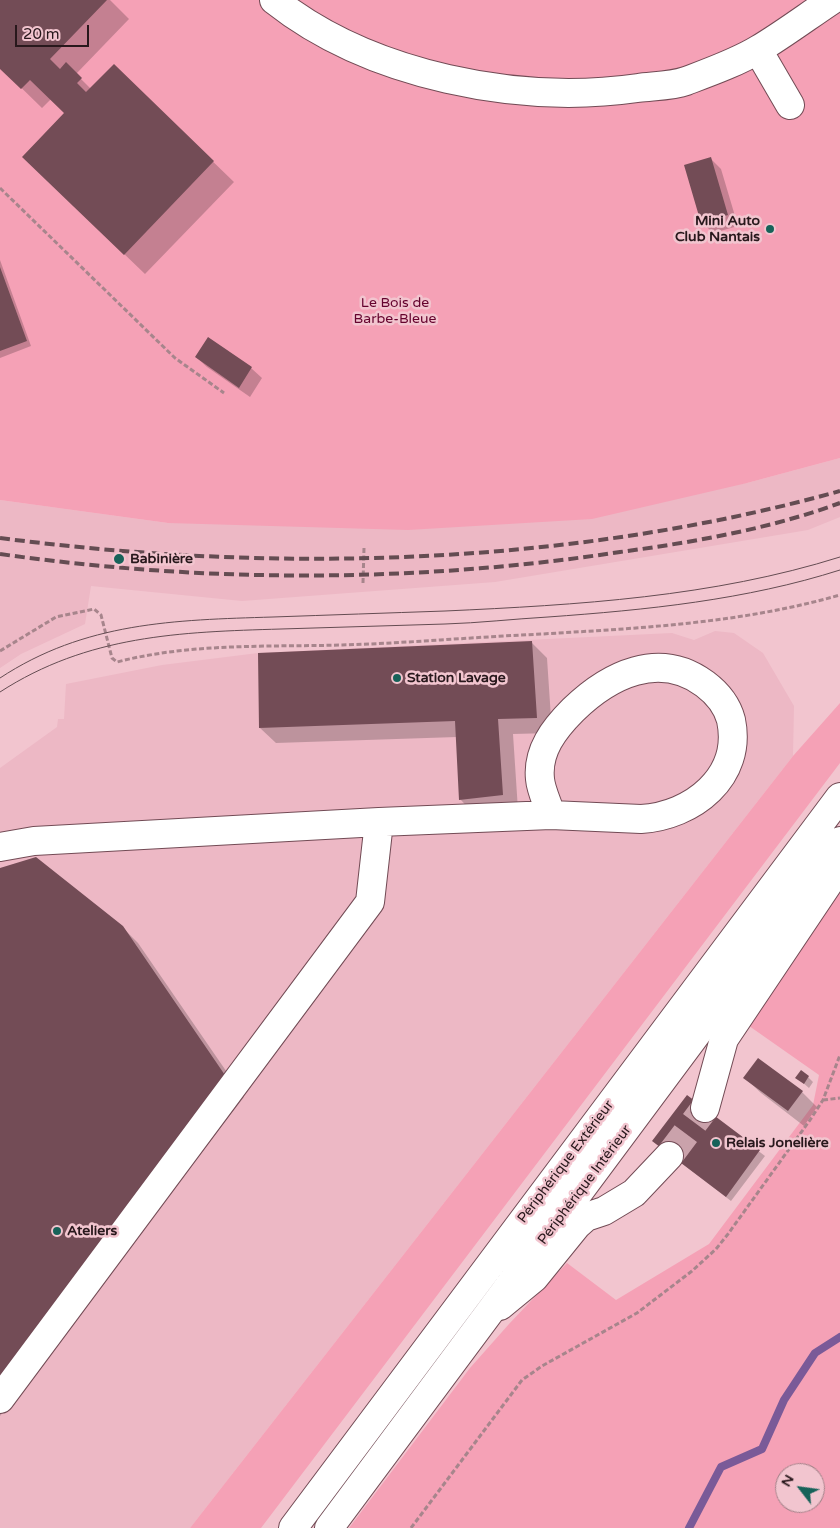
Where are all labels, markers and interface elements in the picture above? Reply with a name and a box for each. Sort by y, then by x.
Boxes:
scale bar [18,15,91,47]
text: 20 m [23,25,60,43]
place label: Mini Auto Club Nantais [675,213,760,246]
marker: Mini Auto Club Nantais [764,223,776,235]
park label: Le Bois de Barbe-Bleue [354,295,436,328]
place label: Babinière [130,551,193,567]
marker: Babinière [112,552,126,566]
place label: Station Lavage [407,670,506,686]
marker: Station Lavage [391,672,403,684]
street label: Périphérique Extérieur [514,1097,618,1227]
street label: Périphérique Intérieur [535,1122,635,1248]
place label: Relais Jonelière [726,1135,829,1151]
marker: Relais Jonelière [710,1137,722,1149]
place label: Ateliers [67,1223,117,1239]
marker: Ateliers [51,1225,63,1237]
north arrow [775,1463,825,1513]
text: N [777,1472,798,1490]

